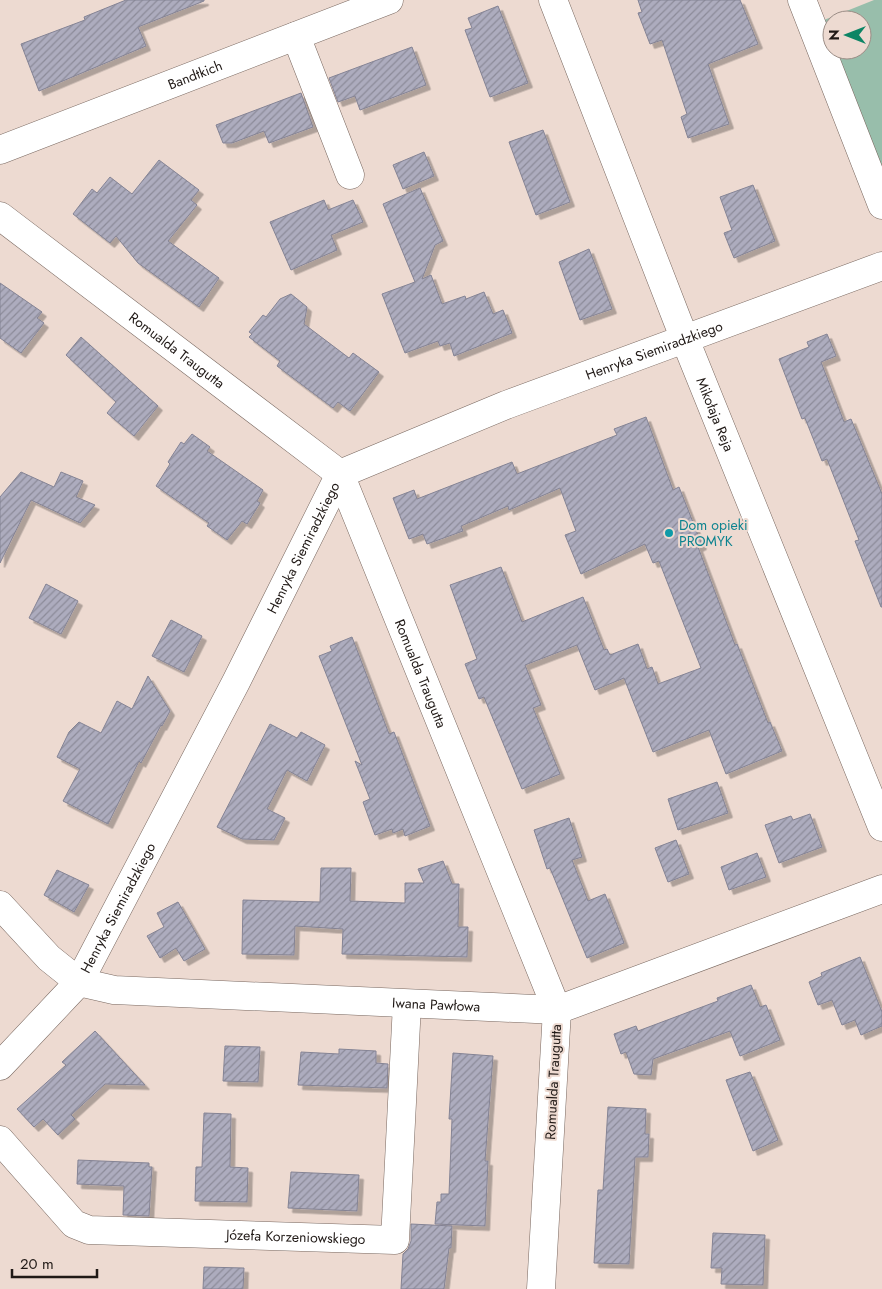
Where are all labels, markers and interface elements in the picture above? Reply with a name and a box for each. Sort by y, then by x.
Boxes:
north arrow [822,10,872,60]
text: N [824,29,844,41]
street label: Bandtkich [165,55,225,94]
street label: Romualda Traugutta [125,307,229,393]
street label: Henryka Siemiradzkiego [583,316,726,385]
street label: Mikołaja Reja [691,374,739,454]
street label: Henryka Siemiradzkiego [262,478,345,617]
place label: Dom opieki PROMYK [679,515,748,551]
marker: Dom opieki PROMYK [663,527,675,539]
street label: Romualda Traugutta [390,616,452,731]
street label: Henryka Siemiradzkiego [75,839,160,977]
street label: Iwana Pawłowa [392,993,481,1017]
street label: Romualda Traugutta [540,1024,566,1140]
street label: Józefa Korzeniowskiego [224,1224,366,1249]
scale bar [12,1246,98,1278]
text: 20 m [20,1253,54,1275]

